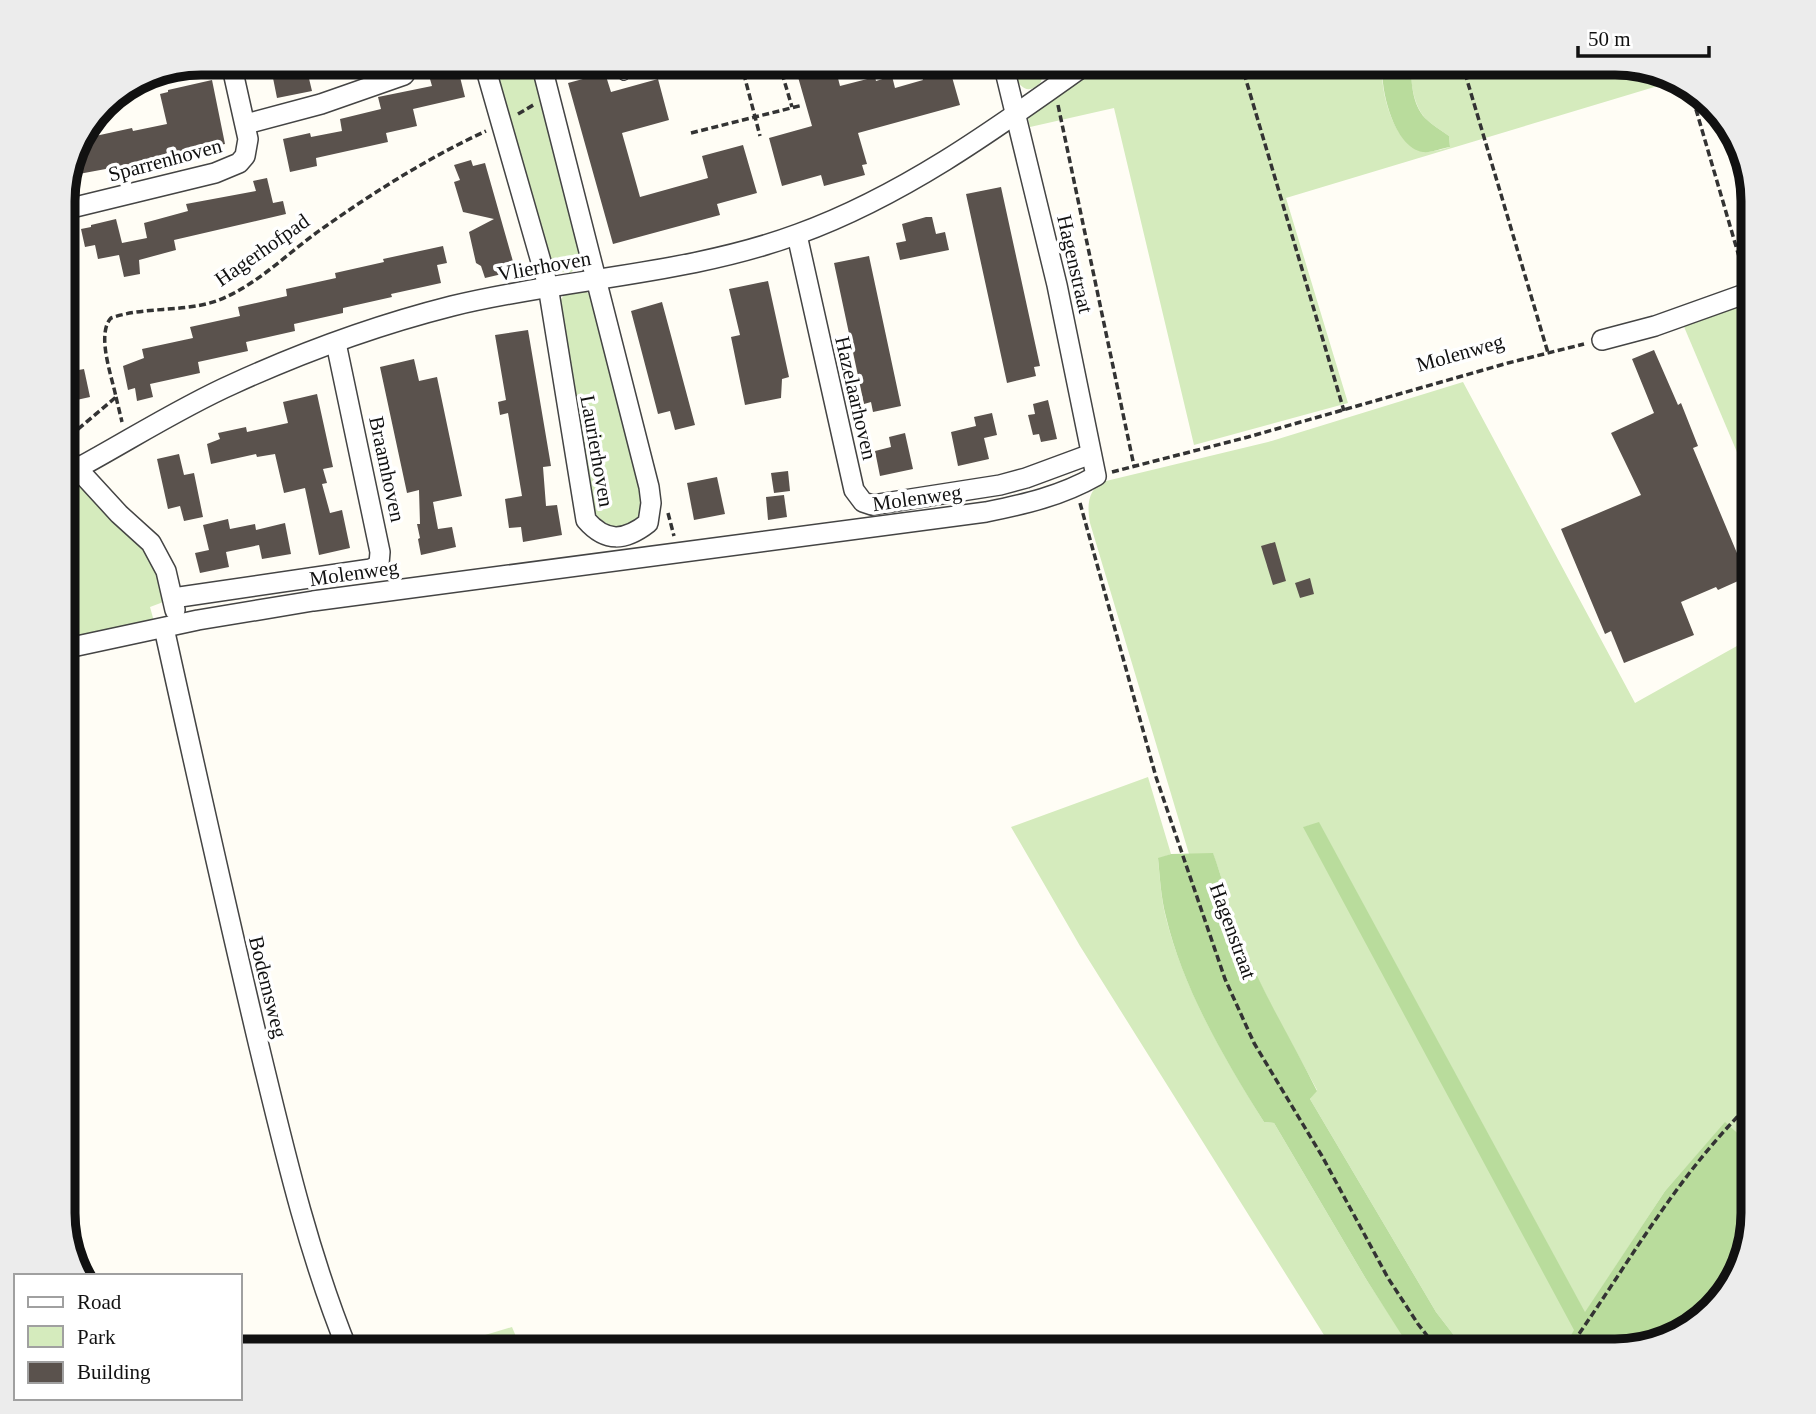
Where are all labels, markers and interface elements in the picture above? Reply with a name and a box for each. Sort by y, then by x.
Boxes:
scale bar [1578,14,1709,58]
text: 50 m [1588,27,1631,51]
street label: Sparrenhoven [106,133,225,187]
street label: Hagerhofpad [210,208,314,291]
street label: Hagenstraat [1052,212,1098,316]
street label: Vlierhoven [495,246,593,286]
street label: Molenweg [1414,329,1507,377]
street label: Hazelaarhoven [830,334,882,463]
street label: Laurierhoven [575,393,619,509]
street label: Braamhoven [364,414,410,524]
street label: Molenweg [871,480,964,516]
street label: Molenweg [308,555,401,591]
street label: Hagenstraat [1205,880,1261,982]
street label: Bodemsweg [244,934,292,1041]
legend [14,1274,242,1400]
text: Road [77,1290,122,1314]
text: Park [77,1325,116,1349]
text: Building [77,1360,151,1384]

